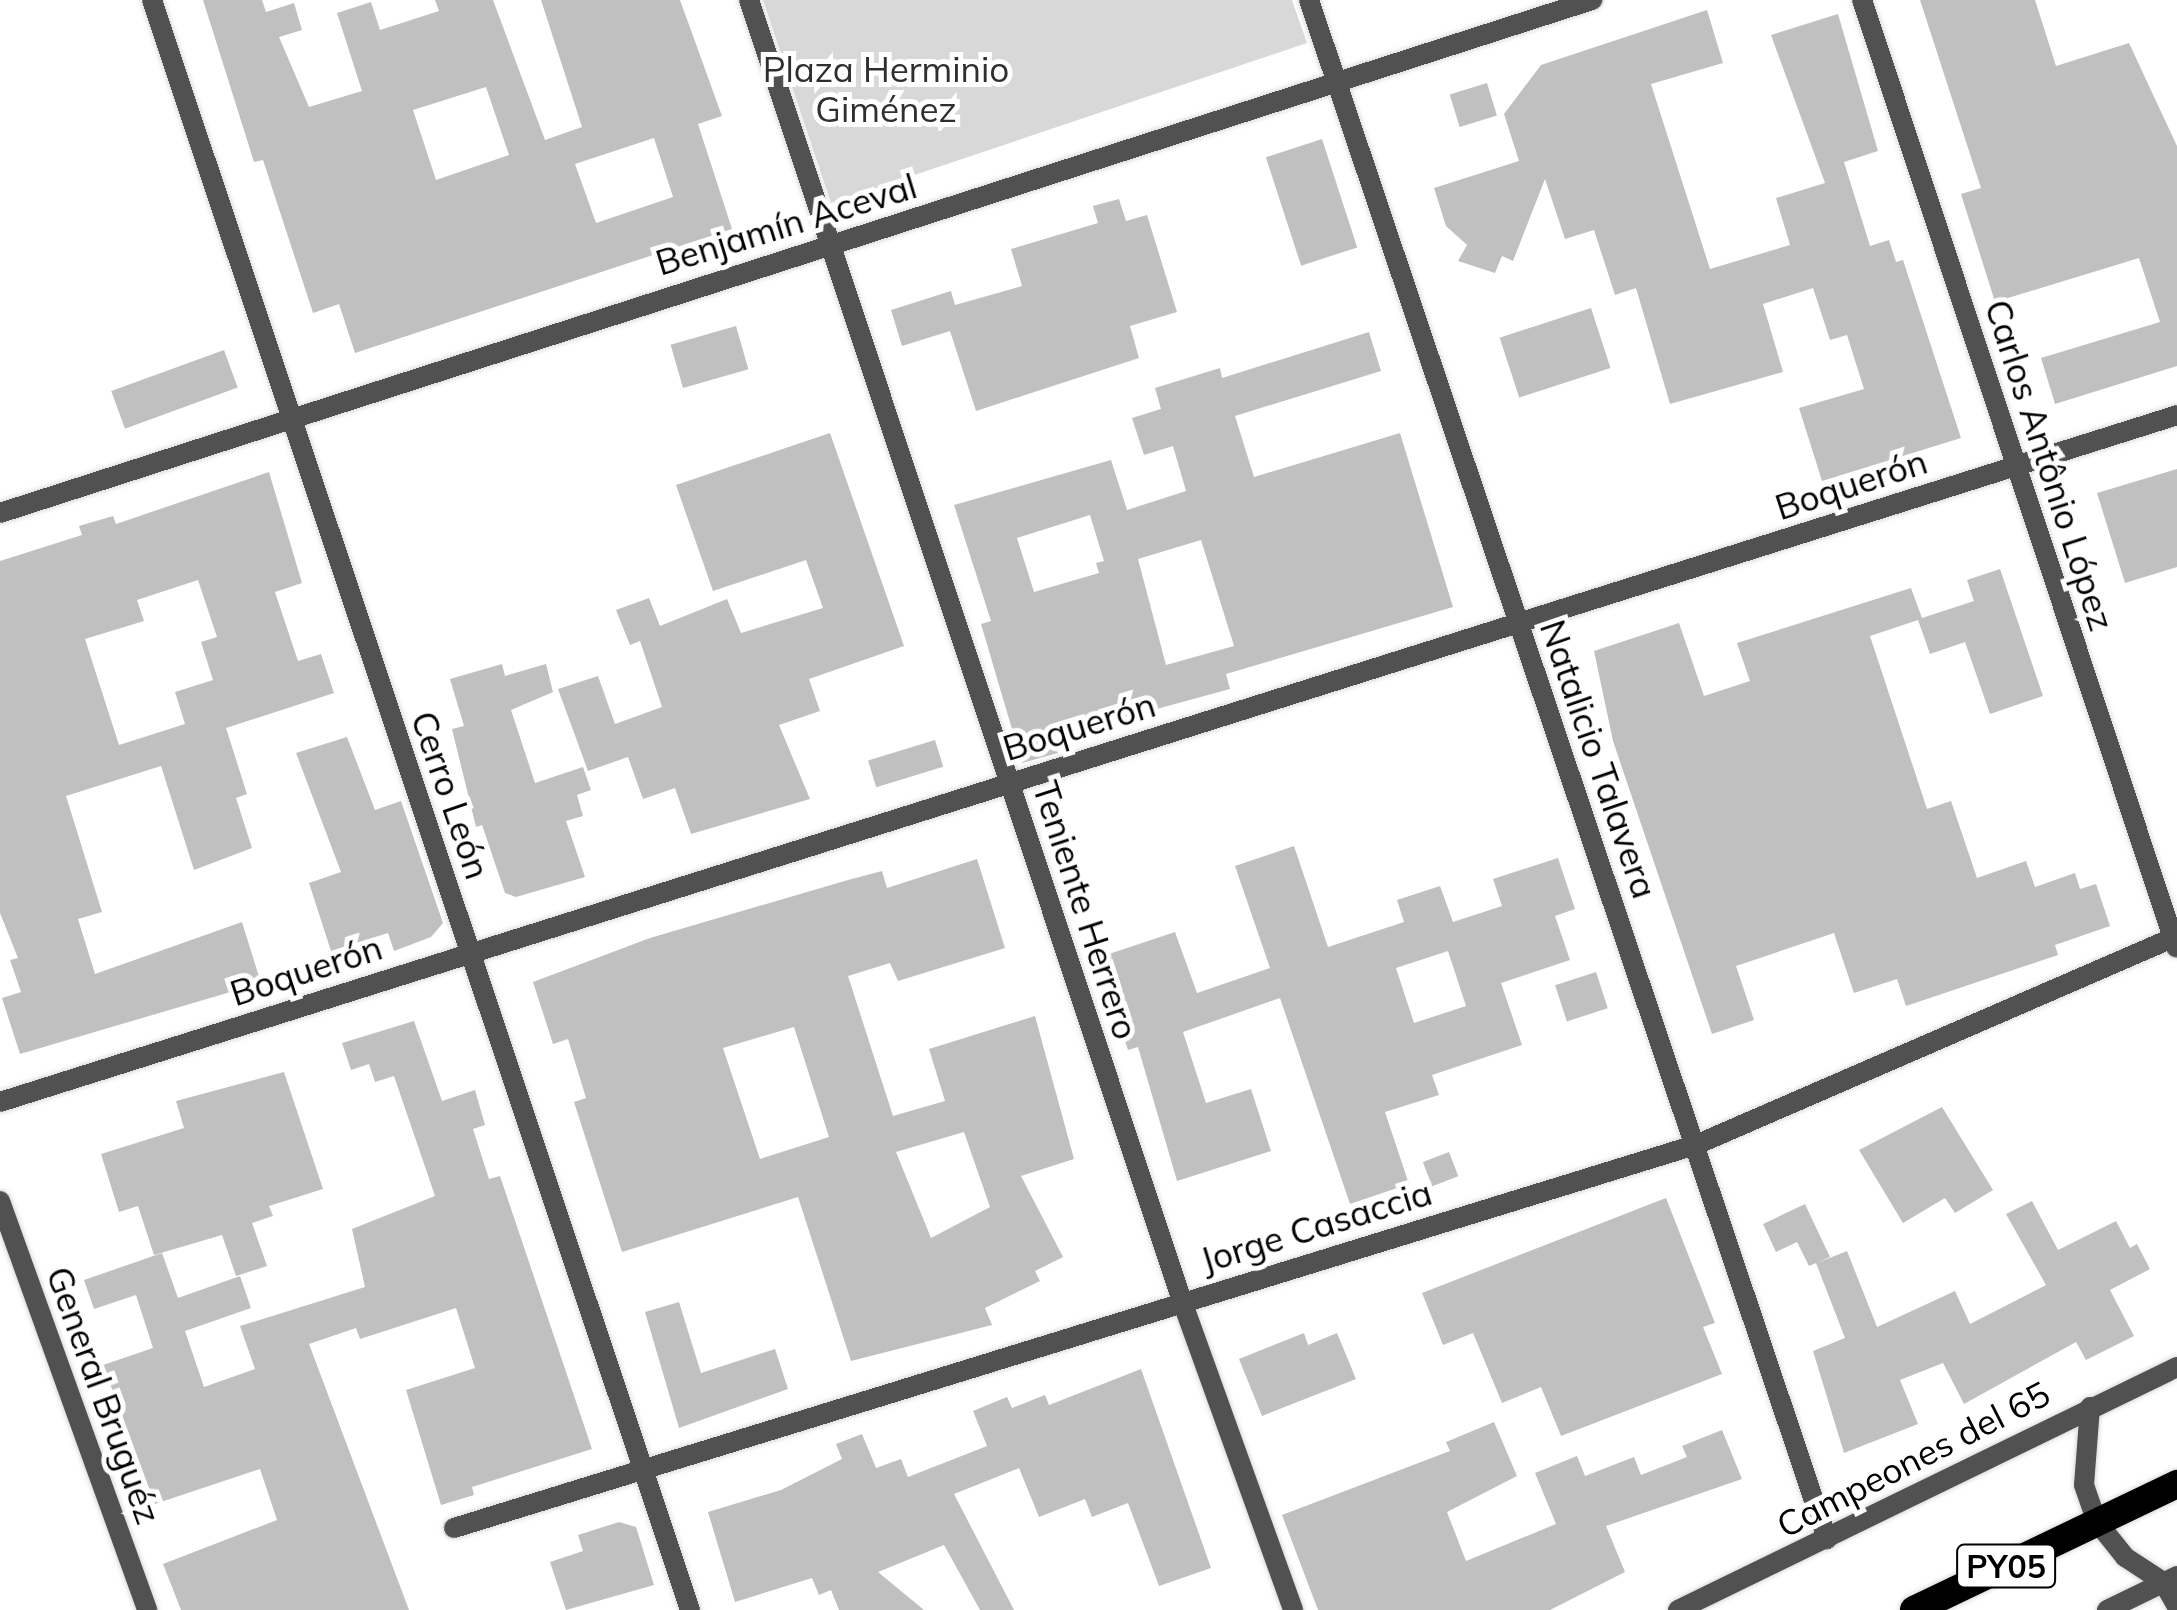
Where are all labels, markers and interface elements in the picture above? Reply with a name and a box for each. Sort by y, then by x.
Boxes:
park label: Plaza Herminio Giménez [763,48,1009,130]
street label: Benjamín Aceval [651,164,921,284]
street label: Carlos Antônio López [1977,294,2123,636]
street label: Boquerón [1770,440,1932,528]
street label: Natalicio Talavera [1532,614,1666,904]
street label: Boquerón [998,683,1160,769]
street label: Cerro León [403,706,499,884]
street label: Teniente Herrero [1025,776,1147,1044]
street label: Boquerón [225,926,387,1014]
street label: Jorge Casaccia [1195,1171,1437,1281]
street label: General Bruguéz [38,1261,170,1529]
street label: Campeones del 65 [1770,1372,2056,1546]
road number: PY05 [1956,1539,2056,1593]

